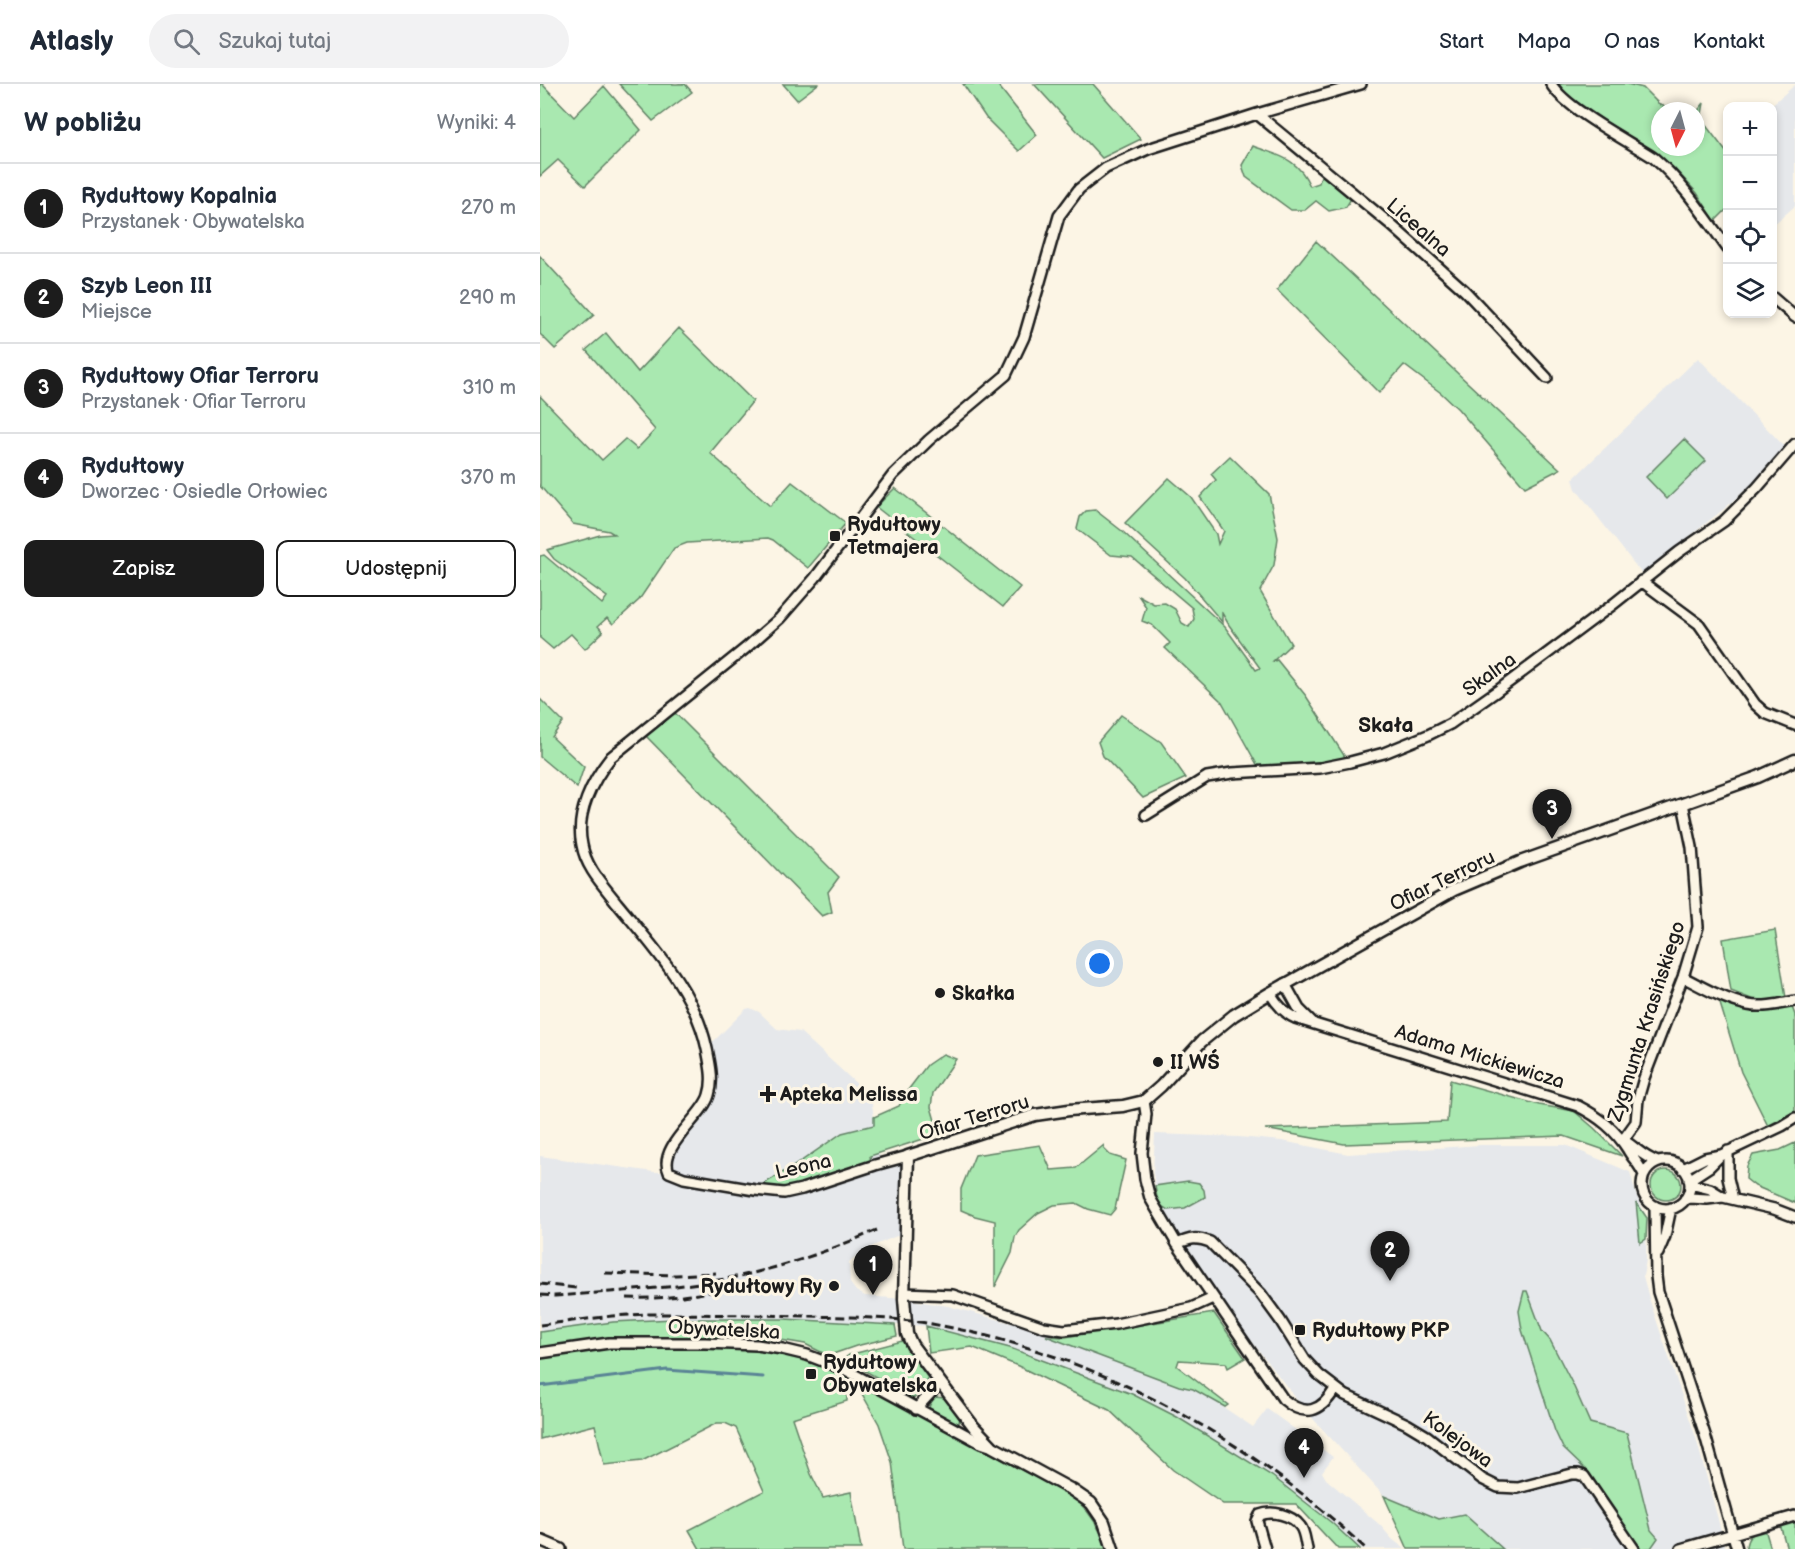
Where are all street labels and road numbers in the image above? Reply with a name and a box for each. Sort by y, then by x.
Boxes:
street label: Licealna [1381,193,1455,262]
street label: Skalna [1458,647,1521,702]
street label: Ofiar Terroru [1386,845,1499,917]
street label: Zygmunta Krasińskiego [1603,918,1691,1125]
street label: Adama Mickiewicza [1392,1020,1567,1094]
street label: Ofiar Terroru [916,1090,1032,1146]
street label: Leona [773,1149,834,1185]
street label: Obywatelska [667,1315,781,1345]
street label: Kolejowa [1418,1406,1497,1473]

